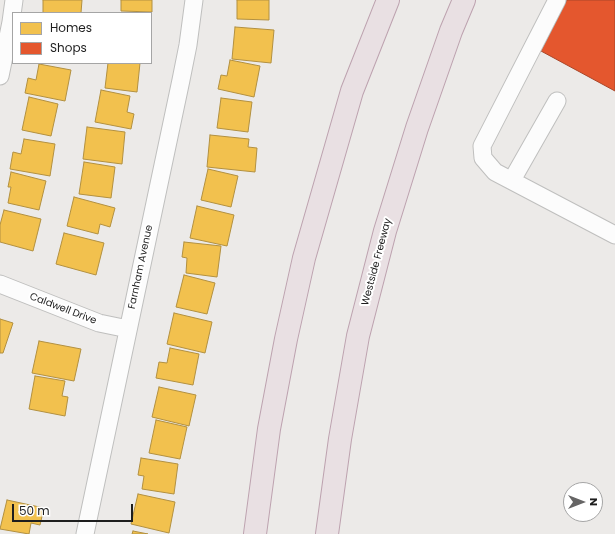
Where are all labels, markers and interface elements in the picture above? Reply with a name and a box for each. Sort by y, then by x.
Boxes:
legend [12,12,152,64]
text: Homes [50,19,92,36]
text: Shops [50,39,87,56]
street label: Westside Freeway [360,217,394,307]
street label: Farnham Avenue [126,224,156,310]
street label: Caldwell Drive [28,291,98,327]
north arrow [563,482,603,522]
scale bar [14,496,135,522]
text: N [586,498,602,506]
text: 50 m [19,502,50,519]

